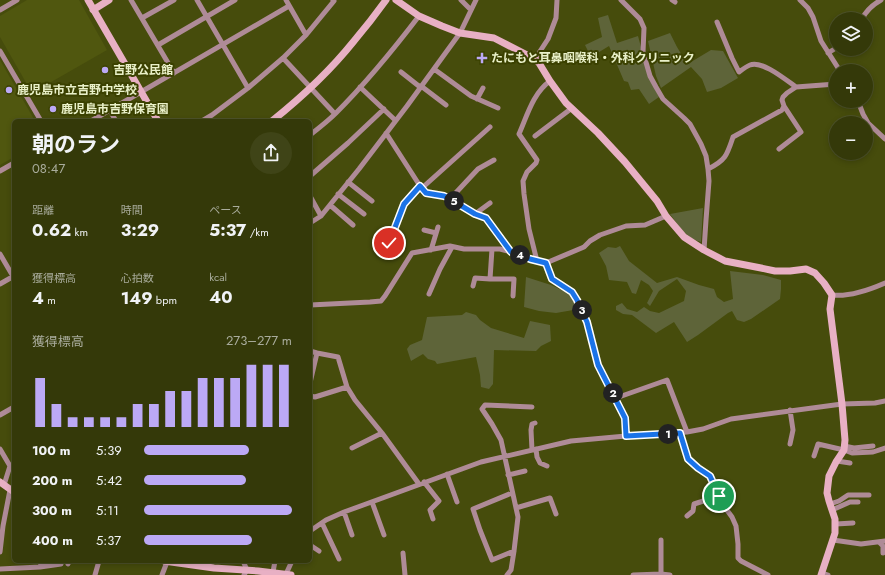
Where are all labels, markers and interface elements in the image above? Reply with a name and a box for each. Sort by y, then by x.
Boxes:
map controls [829,12,873,160]
button: layers [829,12,873,56]
place label: たにもと耳鼻咽喉科・外科クリニック [491,49,695,67]
marker: たにもと耳鼻咽喉科・外科クリニック [476,52,488,64]
place label: 吉野公民館 [113,61,173,79]
button: + [829,64,873,108]
marker: 吉野公民館 [100,65,110,75]
place label: 鹿児島市立吉野中学校 [17,81,137,99]
marker: 鹿児島市立吉野中学校 [4,85,14,95]
place label: 鹿児島市吉野保育園 [61,100,169,118]
marker: 鹿児島市吉野保育園 [48,104,58,114]
button: − [829,116,873,160]
text: 朝のラン [32,128,120,160]
button: share [250,132,292,174]
text: 08:47 [32,159,65,178]
pin: 5 [444,191,464,211]
text: 5 [450,193,458,209]
text: 距離 [32,202,54,218]
text: 時間 [121,202,143,218]
text: ペース [209,202,242,218]
text: 0.62 [32,218,71,242]
text: 3:29 [121,218,159,242]
text: 5:37 [209,218,246,242]
text: km [71,224,88,240]
text: /km [246,224,269,240]
pin [372,226,406,260]
icon: check [378,232,400,254]
pin: 4 [510,245,530,265]
text: 4 [516,247,524,263]
text: kcal [209,269,227,285]
text: 獲得標高 [32,270,76,286]
text: 心拍数 [121,270,154,286]
text: 40 [209,285,232,309]
text: 4 [32,286,44,310]
text: 149 [121,286,153,310]
text: m [44,292,56,308]
text: bpm [153,292,177,308]
pin: 3 [572,300,592,320]
text: 3 [579,302,585,318]
text: 273–277 m [226,331,292,350]
text: 獲得標高 [32,332,84,351]
pin: 2 [603,383,623,403]
text: 2 [609,385,617,401]
pin: 1 [658,424,678,444]
text: 1 [665,426,671,442]
text: 100 m [32,441,70,460]
text: 5:39 [96,441,122,460]
text: 200 m [32,471,72,490]
text: 5:42 [96,471,122,490]
pin [702,479,736,513]
icon: arrive [708,485,730,507]
text: 300 m [32,501,72,520]
text: 5:11 [96,501,119,520]
text: 400 m [32,531,73,550]
text: 5:37 [96,531,121,550]

